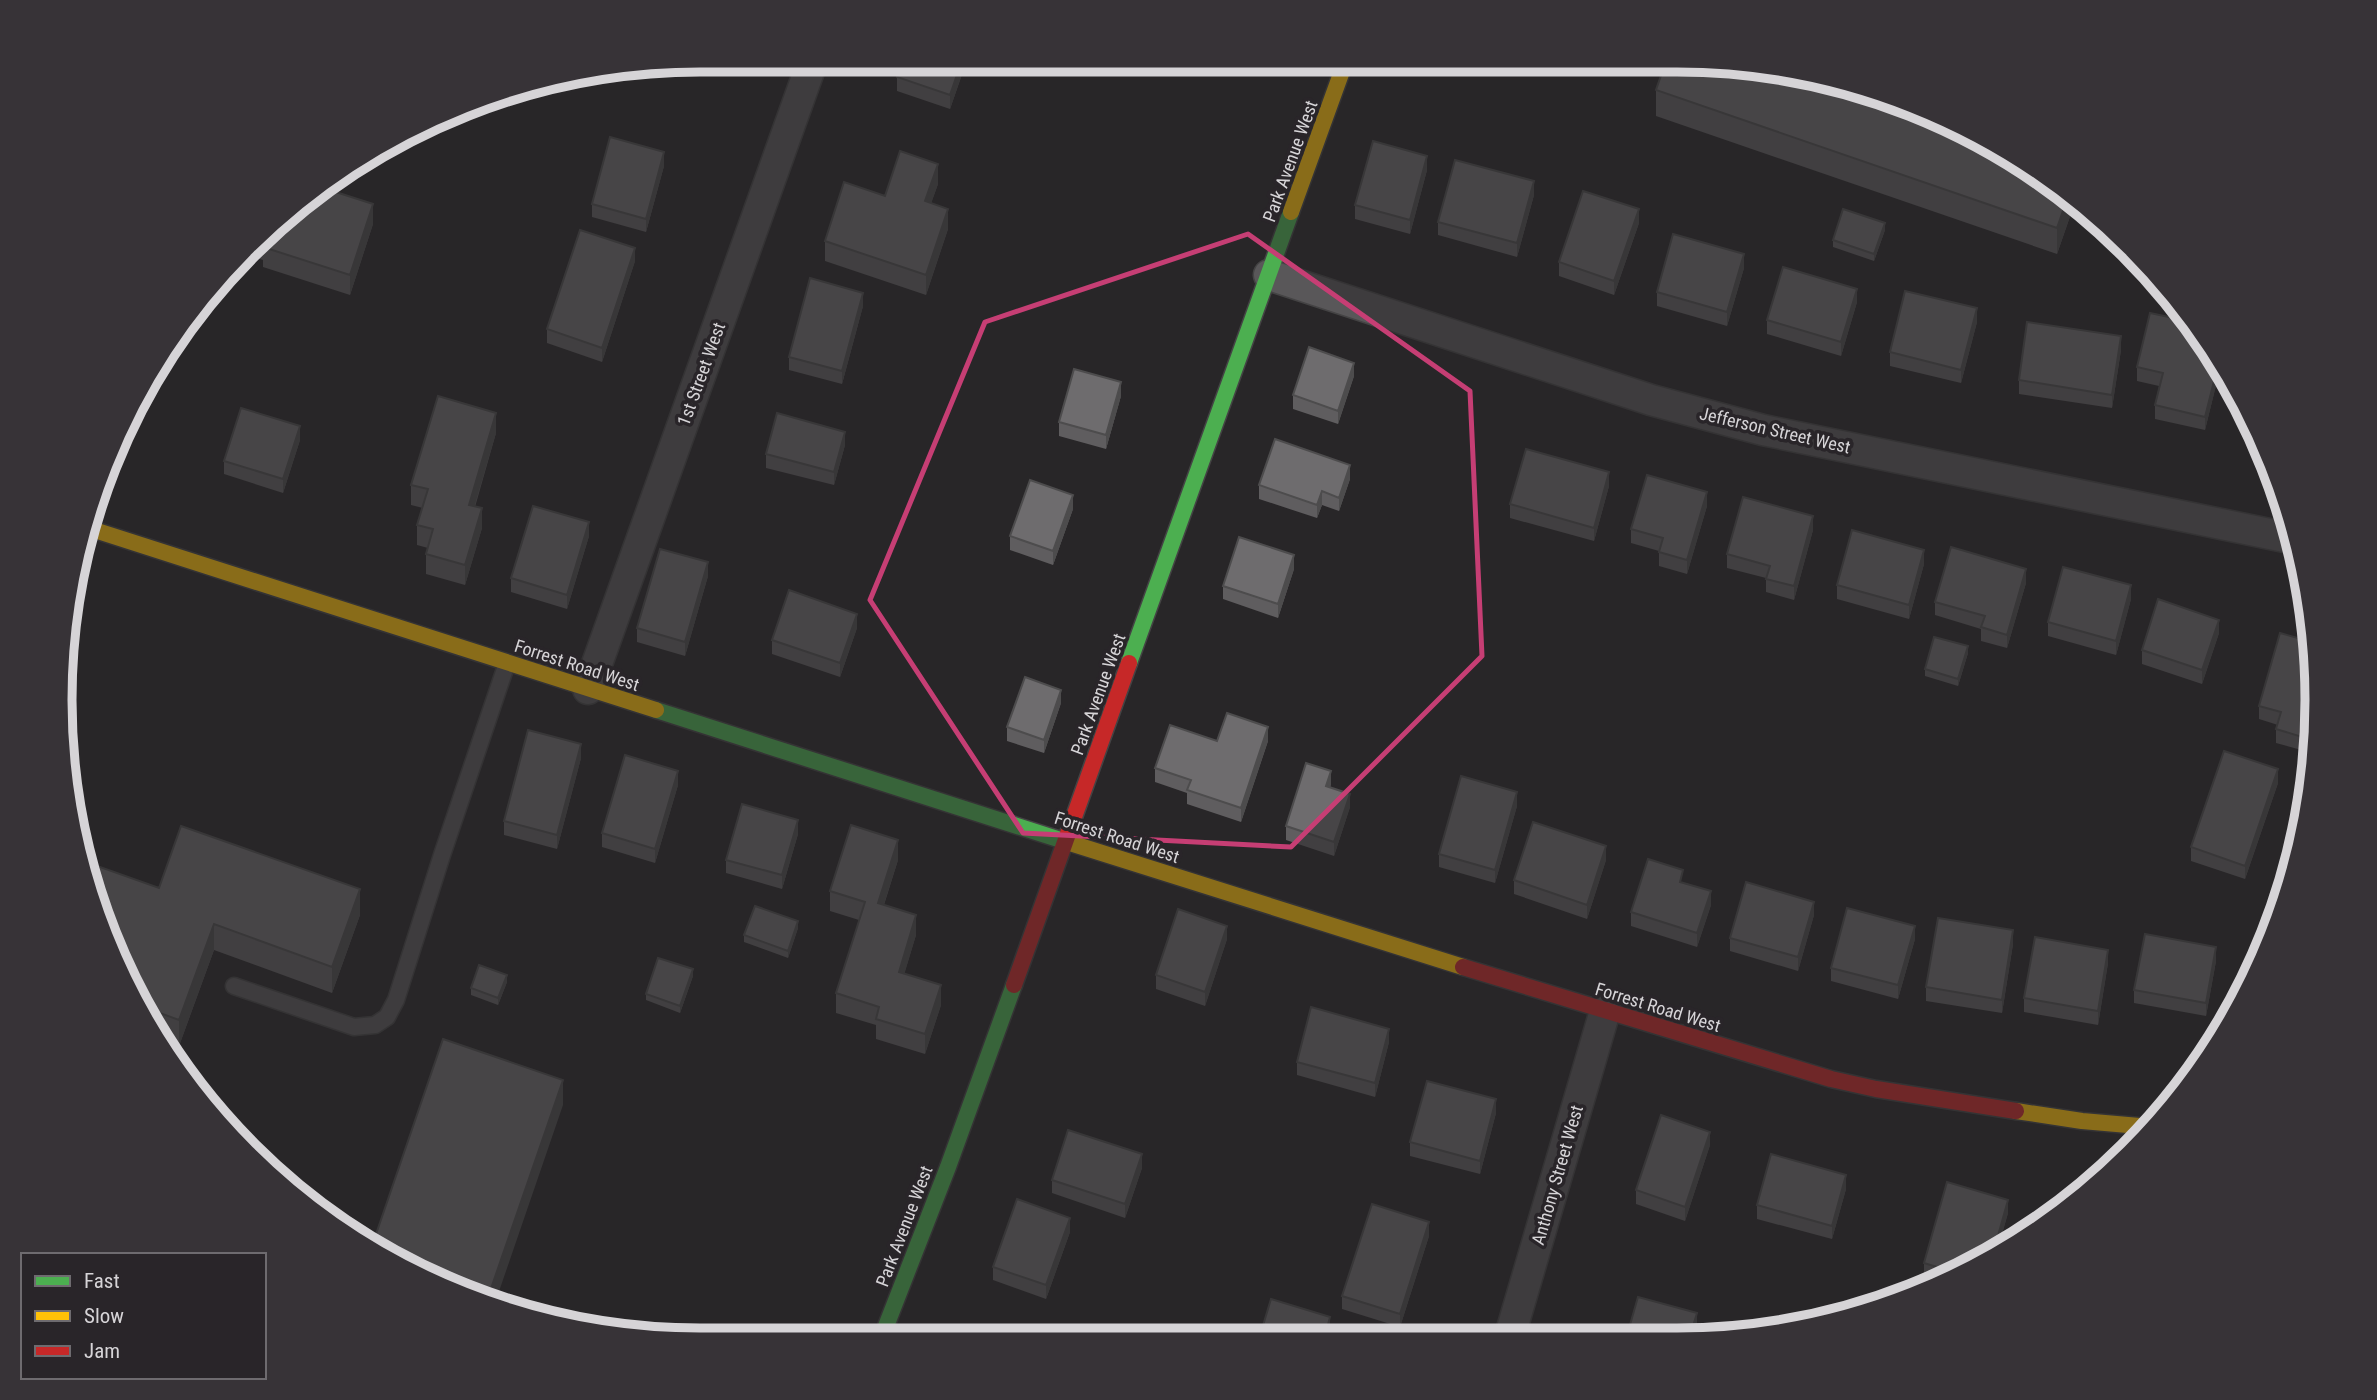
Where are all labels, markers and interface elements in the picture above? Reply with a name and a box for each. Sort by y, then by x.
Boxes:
street label: Park Avenue West [1258,97,1322,225]
street label: 1st Street West [673,320,729,428]
street label: Jefferson Street West [1698,402,1852,458]
street label: Park Avenue West [1066,630,1130,758]
street label: Forrest Road West [512,635,642,695]
street label: Forrest Road West [1052,807,1182,867]
street label: Forrest Road West [1593,978,1723,1036]
street label: Anthony Street West [1527,1103,1587,1247]
street label: Park Avenue West [871,1163,937,1289]
legend [21,1253,266,1379]
text: Fast [84,1269,120,1293]
text: Slow [84,1304,124,1328]
text: Jam [84,1339,120,1363]

